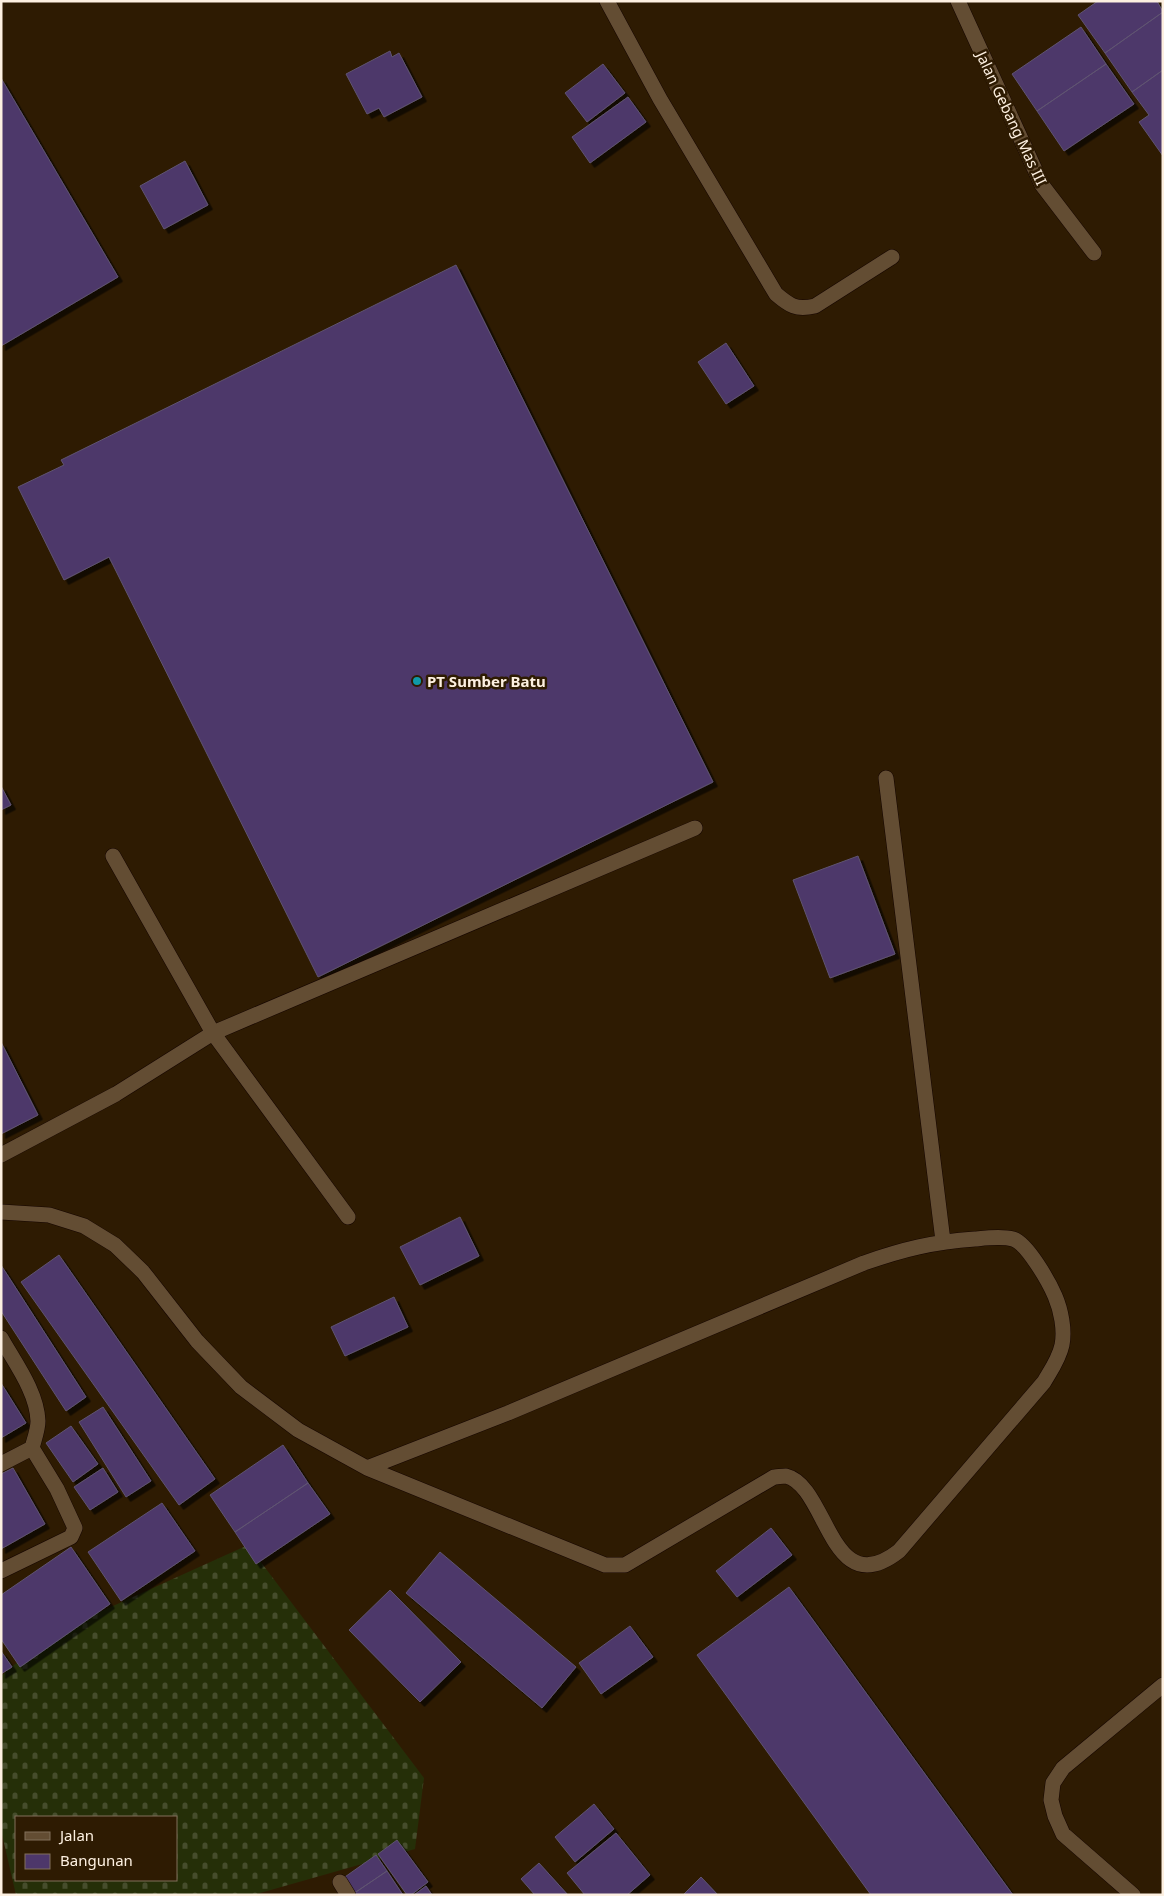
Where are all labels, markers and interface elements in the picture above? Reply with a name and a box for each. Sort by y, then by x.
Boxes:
street label: Jalan Gebang Mas III [971,46,1052,188]
place label: PT Sumber Batu [427,671,546,691]
marker: PT Sumber Batu [411,675,423,687]
legend [15,1816,178,1881]
text: Jalan [58,1825,94,1845]
text: Bangunan [60,1850,133,1870]

